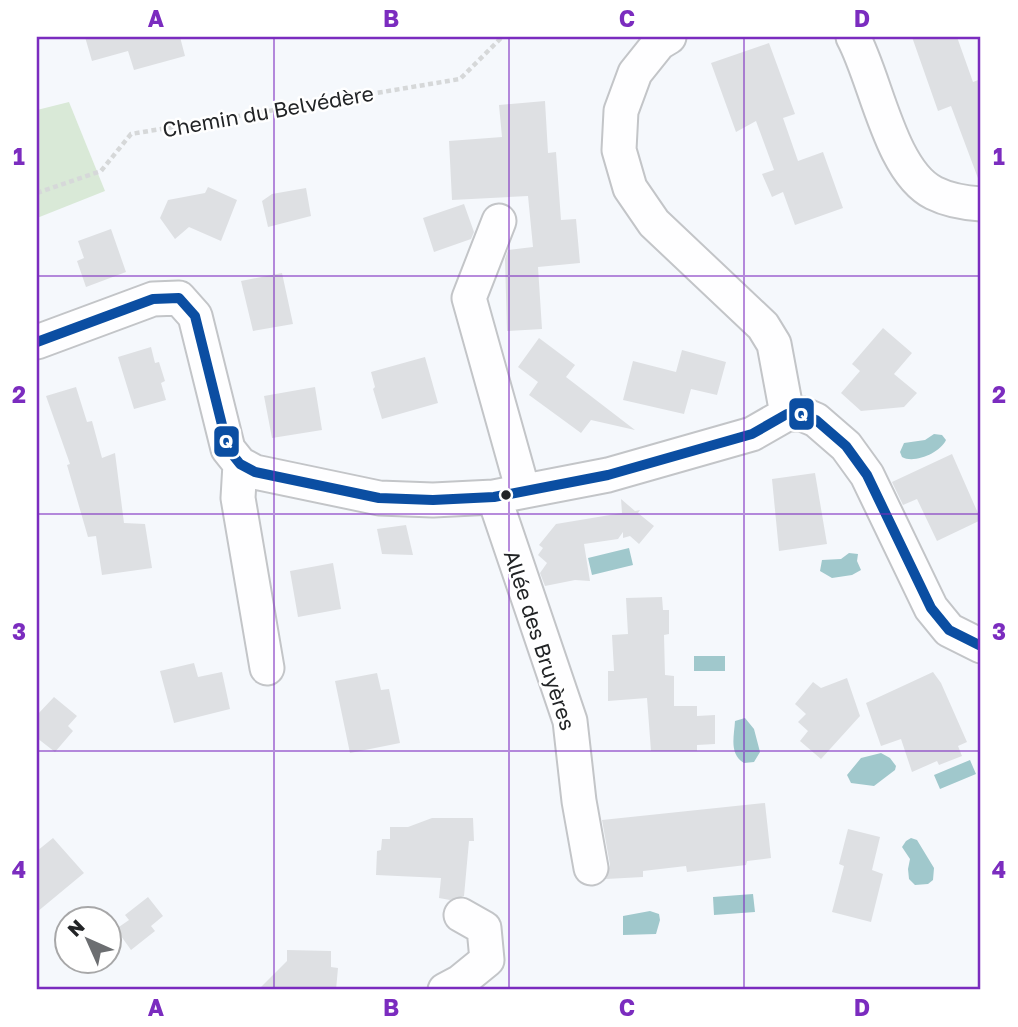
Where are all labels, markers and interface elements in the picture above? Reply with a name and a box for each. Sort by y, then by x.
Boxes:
text: A [148,4,165,32]
text: B [383,4,399,32]
text: C [619,4,635,32]
text: D [854,4,870,32]
street label: Chemin du Belvédère [160,80,376,142]
text: 1 [13,142,25,170]
text: 1 [993,142,1005,170]
text: 2 [12,380,26,408]
text: 2 [992,380,1006,408]
line badge: Q [788,397,815,431]
text: Q [794,402,808,425]
line badge: Q [213,425,240,458]
text: Q [219,429,233,452]
unlabelled marker [499,488,513,502]
street label: Allée des Bruyères [499,547,581,733]
text: 3 [12,617,26,645]
text: 3 [992,617,1006,645]
text: 4 [12,855,26,883]
text: 4 [992,855,1006,883]
north arrow [52,904,122,974]
text: N [62,914,89,941]
text: A [148,993,165,1021]
text: B [383,993,399,1021]
text: C [619,993,635,1021]
text: D [854,993,870,1021]

